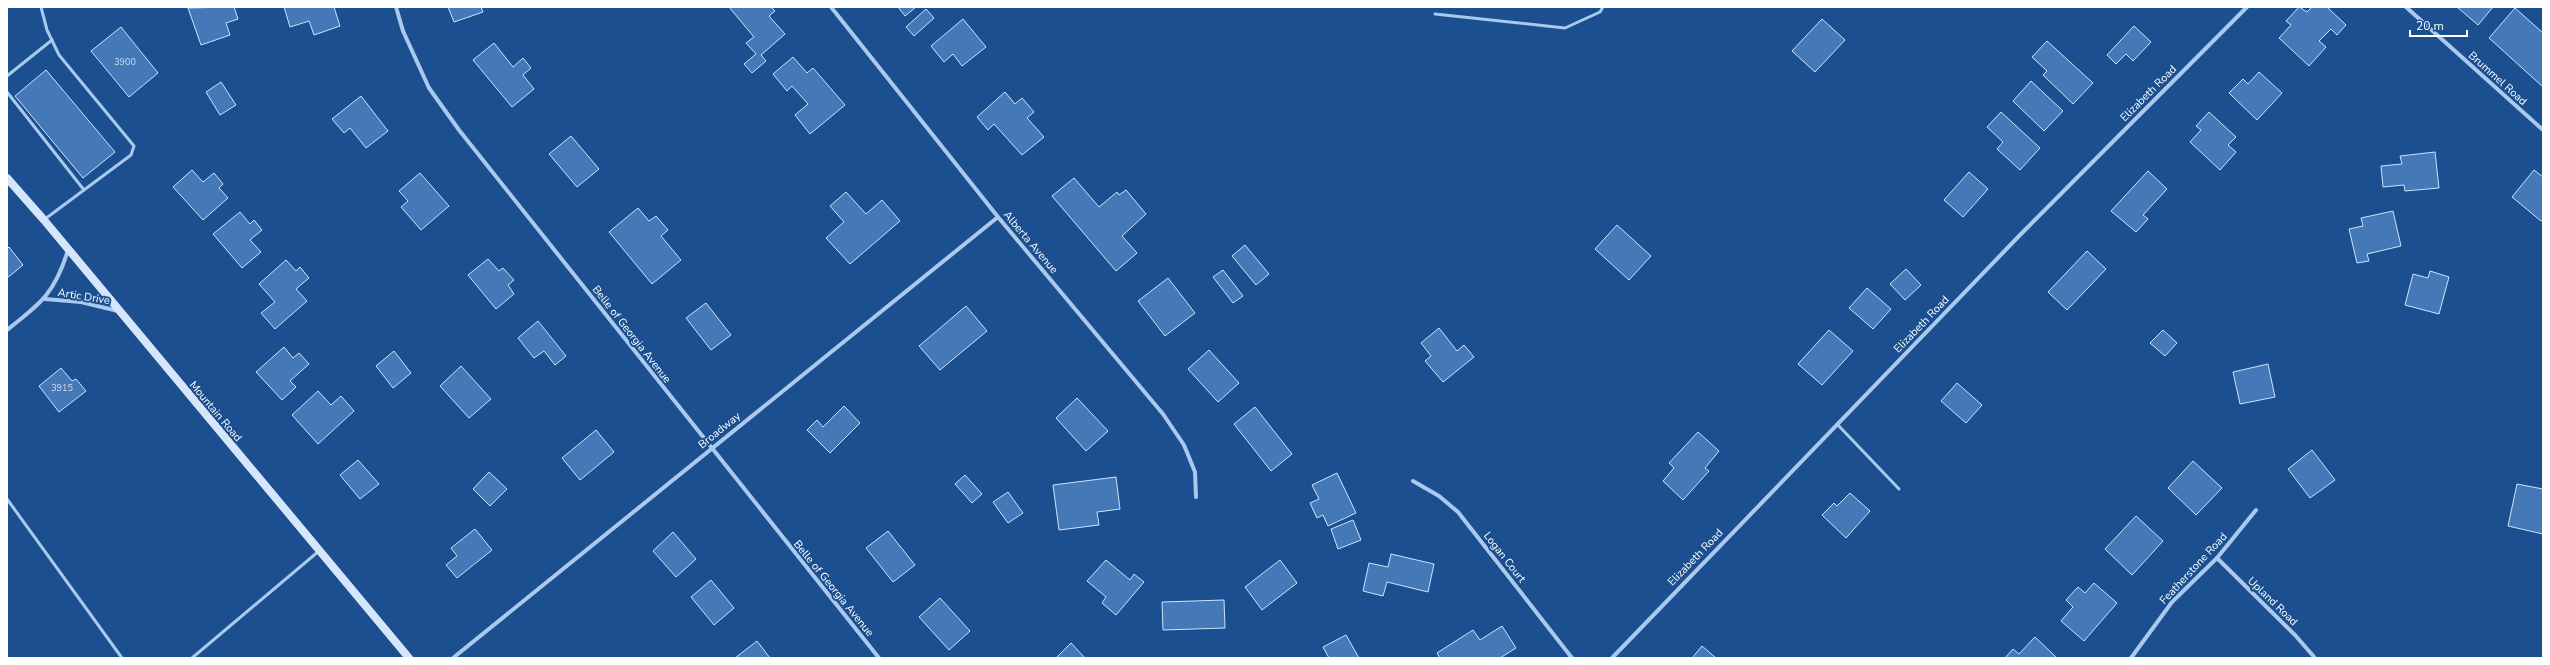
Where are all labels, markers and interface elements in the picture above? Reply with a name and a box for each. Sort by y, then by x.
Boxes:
scale bar [2410,12,2467,38]
text: 20 m [2416,18,2444,34]
street label: Brummel Road [2465,48,2530,109]
house number: 3900 [114,56,136,68]
street label: Elizabeth Road [2117,62,2180,125]
street label: Alberta Avenue [1000,208,1061,277]
street label: Belle of Georgia Avenue [589,282,675,386]
street label: Artic Drive [57,285,111,308]
street label: Elizabeth Road [1890,293,1952,356]
street label: Mountain Road [186,378,245,445]
house number: 3915 [51,382,73,394]
street label: Broadway [695,409,744,452]
street label: Elizabeth Road [1664,526,1726,589]
street label: Logan Court [1480,529,1529,586]
street label: Featherstone Road [2156,529,2231,607]
street label: Belle of Georgia Avenue [790,537,877,640]
street label: Upland Road [2244,574,2301,629]

